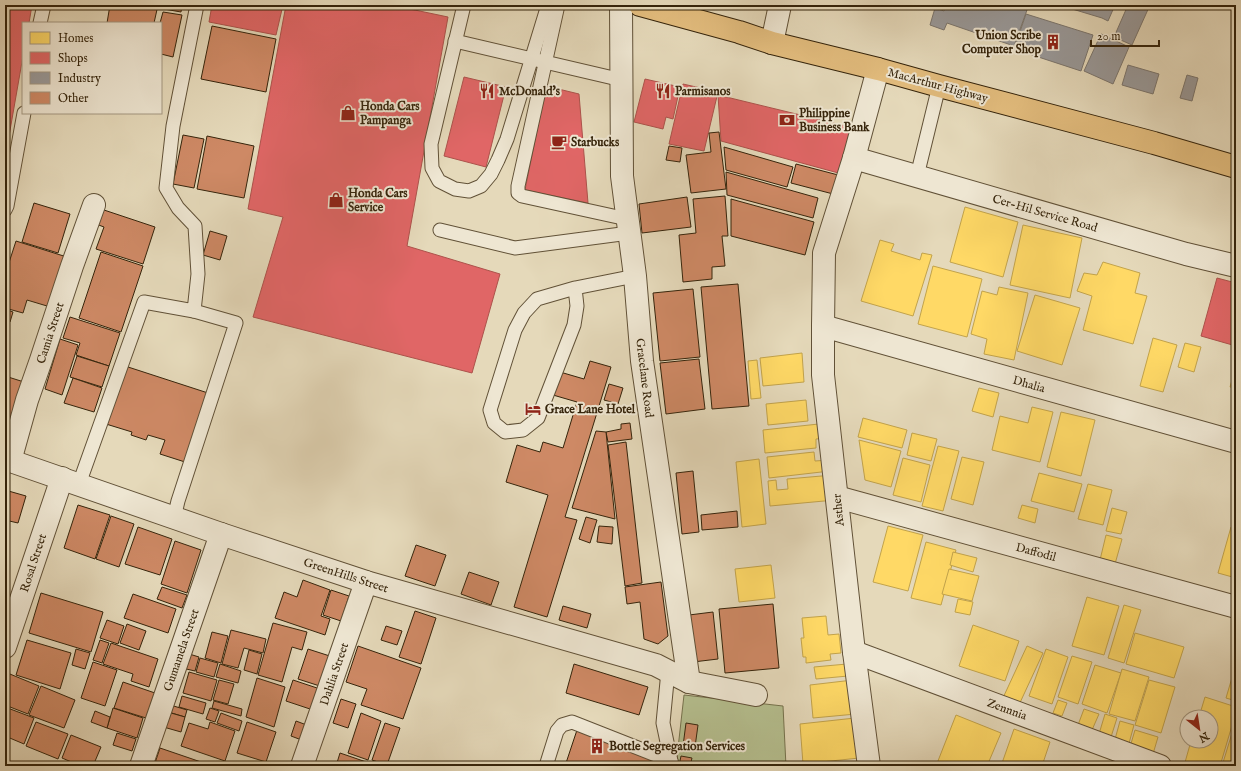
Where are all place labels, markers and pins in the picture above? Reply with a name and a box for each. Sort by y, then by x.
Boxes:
place label: Union Scribe Computer Shop [962,28,1041,58]
building icon: Union Scribe Computer Shop [1044,33,1062,51]
restaurant icon: McDonald's [478,82,496,100]
restaurant icon: Parmisanos [654,82,672,100]
place label: McDonald's [499,84,561,99]
place label: Parmisanos [675,84,731,99]
place label: Honda Cars Pampanga [360,99,420,129]
shop icon: Honda Cars Pampanga [339,104,357,122]
place label: Philippine Business Bank [799,106,870,135]
bank icon: Philippine Business Bank [778,111,796,129]
cafe icon: Starbucks [550,133,568,151]
place label: Starbucks [571,135,620,150]
place label: Honda Cars Service [348,186,408,215]
shop icon: Honda Cars Service [327,191,345,209]
hotel icon: Grace Lane Hotel [524,400,542,418]
place label: Grace Lane Hotel [545,402,636,417]
building icon: Bottle Segregation Services [588,737,606,755]
place label: Bottle Segregation Services [609,739,746,755]

